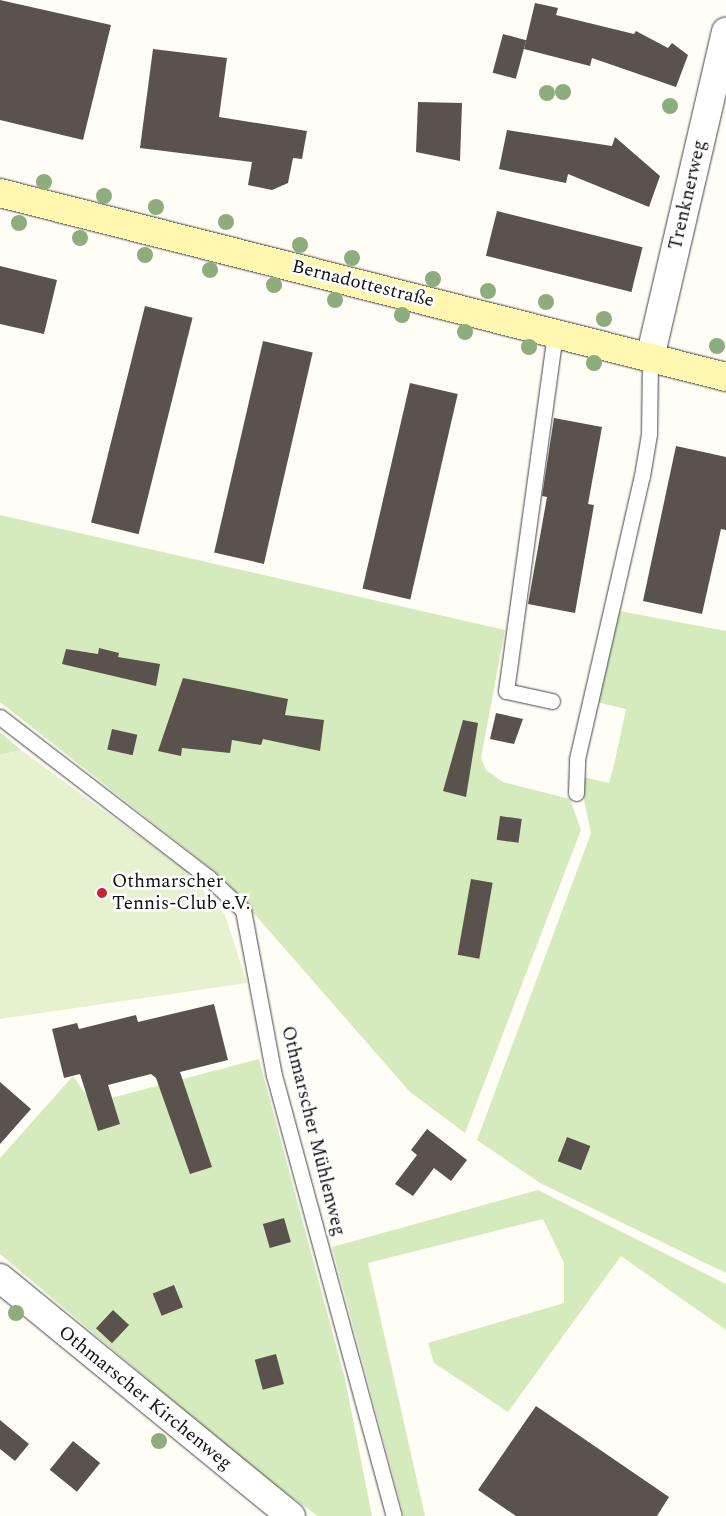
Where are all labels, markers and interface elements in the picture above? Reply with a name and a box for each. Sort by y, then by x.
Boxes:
street label: Trenknerweg [664,138,712,252]
street label: Bernadottestraße [289,255,437,313]
place label: Othmarscher Tennis-Club e.V. [112,871,251,915]
marker: Othmarscher Tennis-Club e.V. [96,887,108,899]
street label: Othmarscher Mühlenweg [276,1024,350,1238]
street label: Othmarscher Kirchenweg [53,1321,237,1475]

